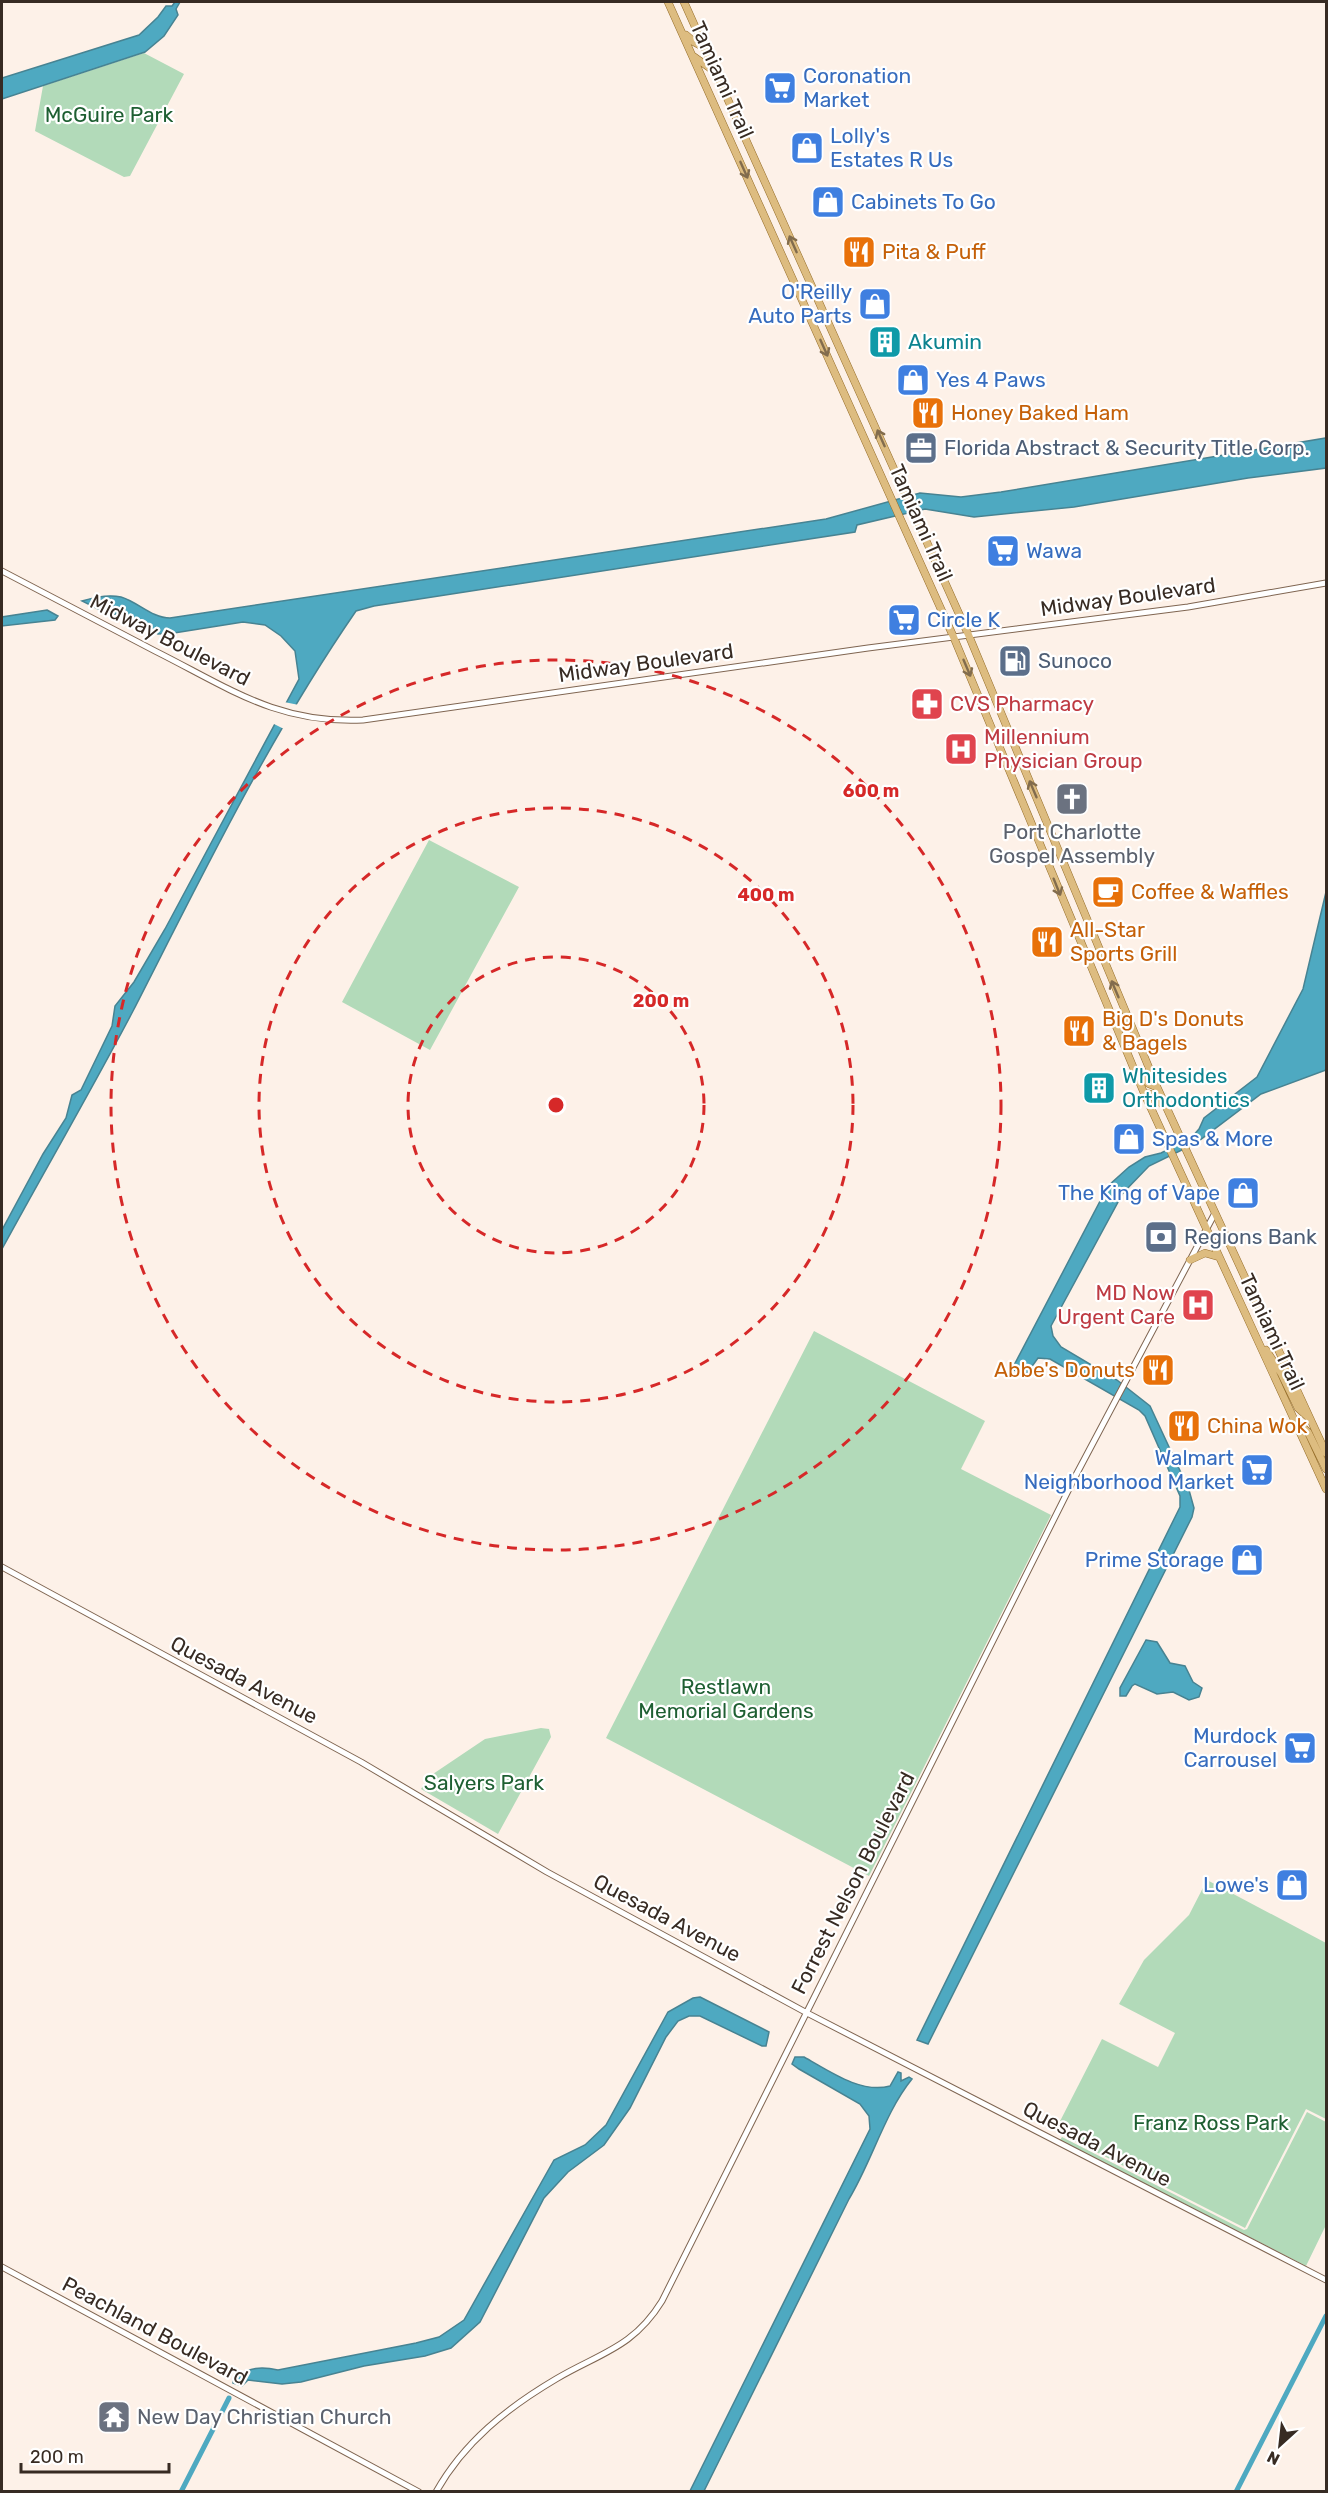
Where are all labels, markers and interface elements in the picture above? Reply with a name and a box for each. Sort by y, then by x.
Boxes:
street label: Tamiami Trail [686,17,759,142]
place label: Coronation Market [803,63,911,112]
supermarket icon: Coronation Market [762,70,798,106]
park label: McGuire Park [45,102,173,127]
place label: Lolly's Estates R Us [830,123,953,172]
shop icon: Lolly's Estates R Us [789,130,825,166]
one-way arrow [739,160,750,178]
shop icon: Cabinets To Go [810,184,846,220]
place label: Cabinets To Go [851,189,996,214]
restaurant icon: Pita & Puff [841,234,877,270]
one-way arrow [787,235,798,253]
place label: Pita & Puff [882,239,986,264]
place label: O'Reilly Auto Parts [748,279,852,328]
shop icon: O'Reilly Auto Parts [857,286,893,322]
building icon: Akumin [867,324,903,360]
place label: Akumin [908,329,982,354]
one-way arrow [819,338,830,356]
shop icon: Yes 4 Paws [895,362,931,398]
place label: Yes 4 Paws [936,367,1046,392]
restaurant icon: Honey Baked Ham [910,395,946,431]
place label: Honey Baked Ham [951,400,1129,425]
one-way arrow [874,429,886,447]
office icon: Florida Abstract & Security Title Corp. [903,430,939,466]
place label: Florida Abstract & Security Title Corp. [944,435,1310,460]
street label: Tamiami Trail [885,460,958,585]
supermarket icon: Wawa [985,533,1021,569]
place label: Wawa [1026,538,1082,563]
street label: Midway Boulevard [1039,572,1217,621]
street label: Midway Boulevard [86,588,255,691]
supermarket icon: Circle K [886,602,922,638]
place label: Circle K [927,607,1000,632]
street label: Midway Boulevard [557,638,735,687]
fuel station icon: Sunoco [997,643,1033,679]
place label: Sunoco [1038,648,1112,673]
one-way arrow [962,659,973,677]
pharmacy icon: CVS Pharmacy [909,686,945,722]
place label: CVS Pharmacy [950,691,1095,716]
place label: Millennium Physician Group [984,724,1142,773]
hospital icon: Millennium Physician Group [943,731,979,767]
text: 600 m [843,780,899,802]
one-way arrow [1027,780,1038,799]
church icon: Port Charlotte Gospel Assembly [1054,781,1090,817]
place label: Port Charlotte Gospel Assembly [989,819,1155,868]
cafe icon: Coffee & Waffles [1090,874,1126,910]
one-way arrow [1052,878,1063,896]
place label: Coffee & Waffles [1131,879,1289,904]
text: 400 m [737,884,795,906]
place label: All-Star Sports Grill [1070,917,1177,966]
restaurant icon: All-Star Sports Grill [1029,924,1065,960]
one-way arrow [1109,980,1120,998]
text: 200 m [633,990,689,1012]
place label: Big D's Donuts & Bagels [1102,1006,1244,1055]
restaurant icon: Big D's Donuts & Bagels [1061,1013,1097,1049]
place label: Whitesides Orthodontics [1122,1063,1250,1112]
building icon: Whitesides Orthodontics [1081,1070,1117,1106]
centre of rings [546,1095,566,1115]
shop icon: Spas & More [1111,1121,1147,1157]
place label: Spas & More [1152,1126,1273,1151]
shop icon: The King of Vape [1225,1175,1261,1211]
place label: The King of Vape [1058,1180,1220,1205]
bank icon: Regions Bank [1143,1219,1179,1255]
place label: Regions Bank [1184,1224,1317,1249]
street label: Tamiami Trail [1235,1270,1310,1394]
place label: MD Now Urgent Care [1057,1280,1175,1329]
hospital icon: MD Now Urgent Care [1180,1287,1216,1323]
restaurant icon: Abbe's Donuts [1140,1352,1176,1388]
place label: Abbe's Donuts [994,1357,1135,1382]
restaurant icon: China Wok [1166,1408,1202,1444]
place label: China Wok [1207,1413,1307,1438]
place label: Walmart Neighborhood Market [1024,1445,1234,1494]
supermarket icon: Walmart Neighborhood Market [1239,1452,1275,1488]
shop icon: Prime Storage [1229,1542,1265,1578]
place label: Prime Storage [1085,1547,1224,1572]
street label: Quesada Avenue [166,1630,322,1729]
park label: Restlawn Memorial Gardens [638,1674,814,1723]
place label: Murdock Carrousel [1183,1723,1277,1772]
supermarket icon: Murdock Carrousel [1282,1730,1318,1766]
street label: Forrest Nelson Boulevard [786,1767,920,1998]
park label: Salyers Park [424,1770,544,1795]
shop icon: Lowe's [1274,1867,1310,1903]
street label: Quesada Avenue [589,1868,745,1967]
place label: Lowe's [1203,1872,1269,1897]
street label: Quesada Avenue [1019,2095,1176,2192]
park label: Franz Ross Park [1133,2110,1289,2135]
street label: Peachland Boulevard [58,2271,252,2390]
temple icon: New Day Christian Church [96,2399,132,2435]
place label: New Day Christian Church [137,2404,391,2429]
north arrow [1250,2415,1310,2475]
scale bar [21,2436,170,2474]
text: 200 m [30,2446,84,2468]
text: N [1264,2447,1283,2469]

